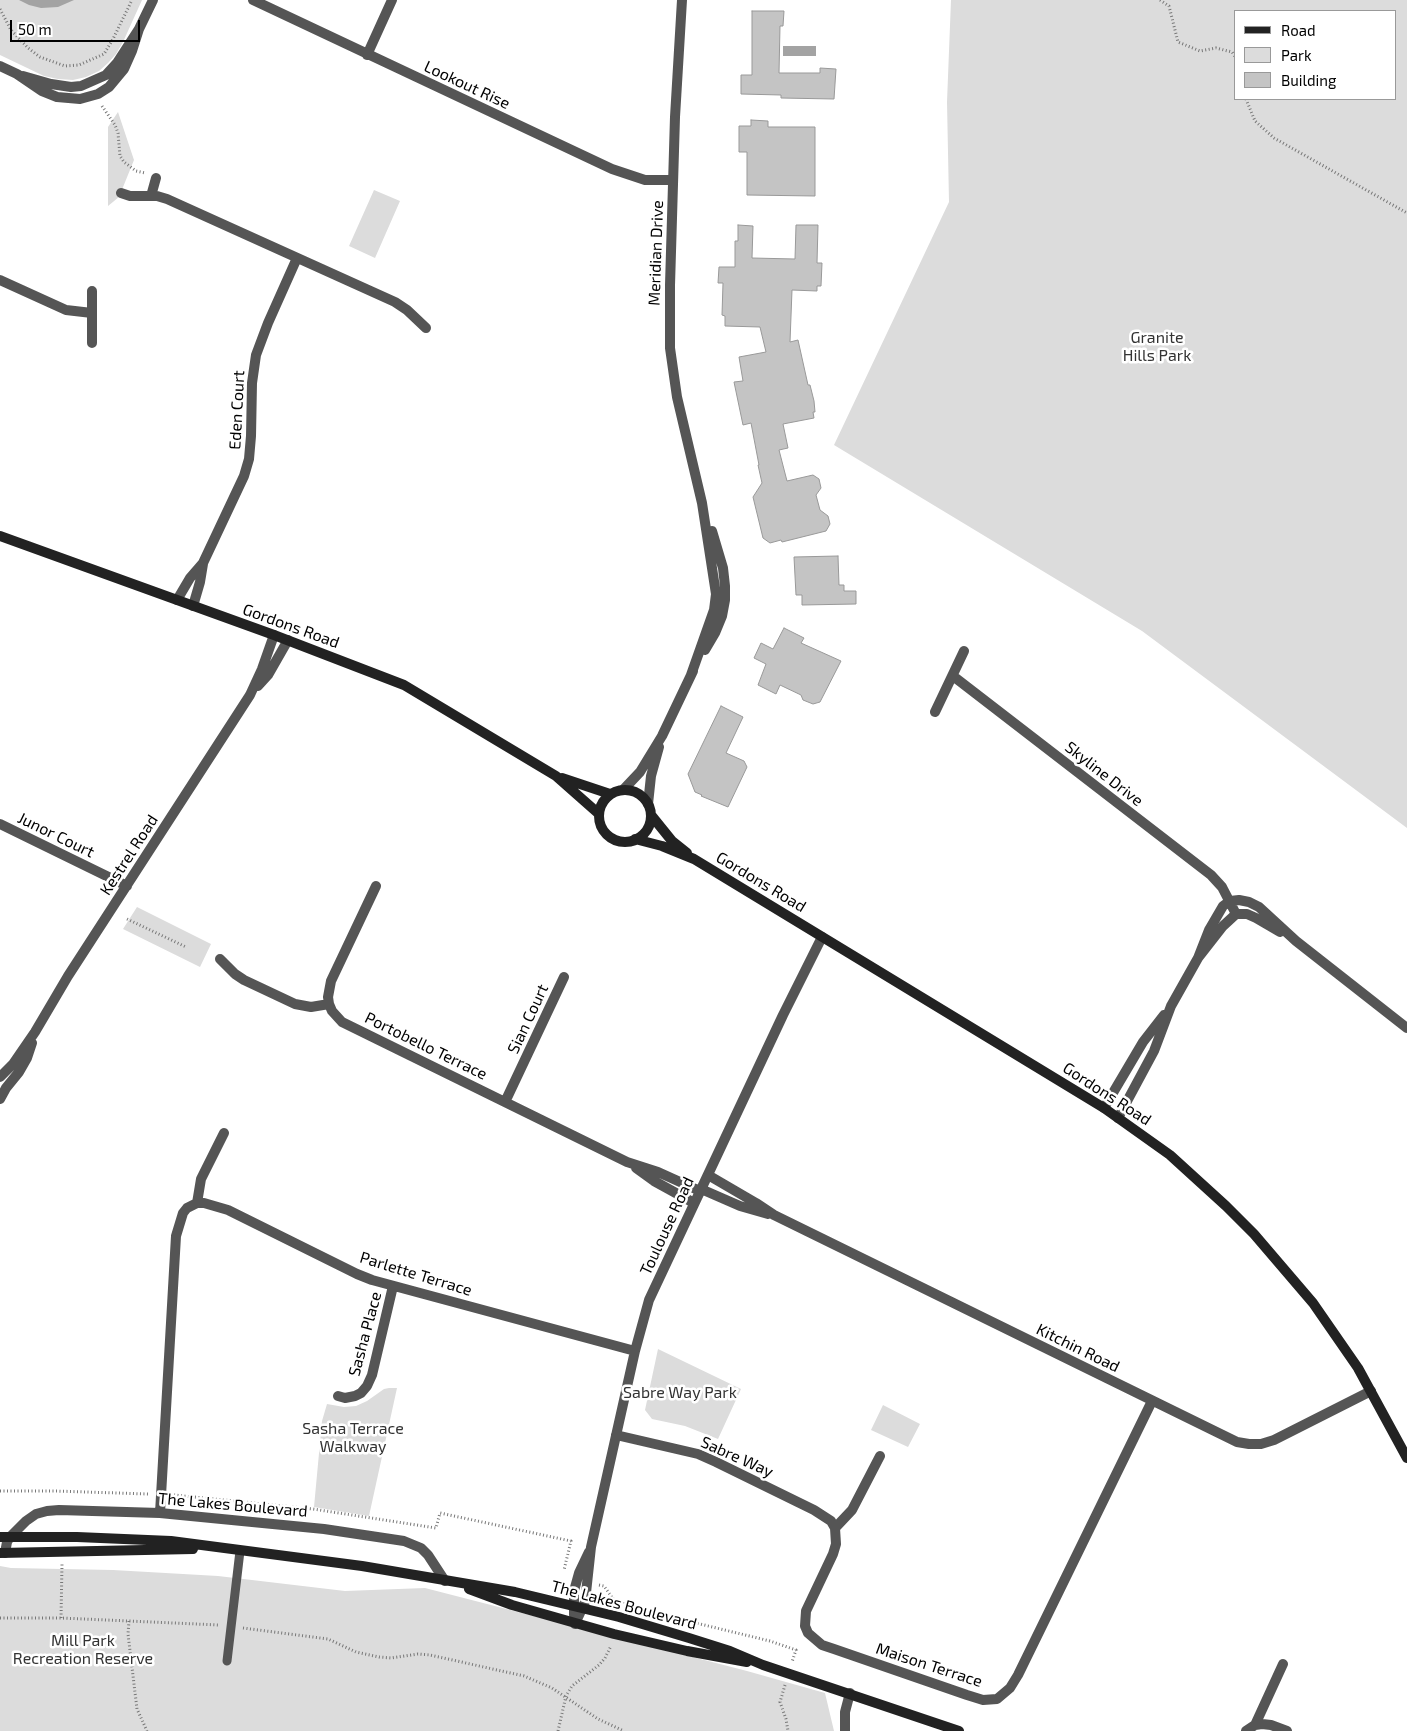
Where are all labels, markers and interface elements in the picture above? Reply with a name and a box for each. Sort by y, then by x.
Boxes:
scale bar [12,10,142,42]
legend [1234,10,1397,100]
text: 50 m [18,20,52,38]
text: Road [1281,21,1316,39]
text: Park [1281,46,1312,64]
street label: Lookout Rise [421,57,513,113]
text: Building [1281,71,1336,89]
street label: Meridian Drive [645,200,667,306]
park label: Granite Hills Park [1123,328,1191,366]
street label: Eden Court [225,370,249,450]
street label: Gordons Road [240,600,342,652]
street label: Skyline Drive [1061,738,1147,810]
street label: Junor Court [15,808,97,862]
street label: Kestrel Road [96,811,162,899]
street label: Gordons Road [713,848,809,916]
street label: Sian Court [504,981,552,1057]
street label: Portobello Terrace [362,1008,490,1084]
street label: Gordons Road [1059,1058,1155,1130]
street label: Toulouse Road [636,1174,698,1278]
street label: Parlette Terrace [358,1248,474,1300]
street label: Sasha Place [344,1290,386,1378]
street label: Kitchin Road [1033,1320,1123,1376]
park label: Sabre Way Park [623,1383,737,1403]
park label: Sasha Terrace Walkway [302,1419,404,1457]
street label: Sabre Way [698,1432,776,1482]
street label: The Lakes Boulevard [157,1489,309,1521]
street label: The Lakes Boulevard [549,1576,699,1634]
park label: Mill Park Recreation Reserve [13,1631,153,1669]
street label: Maison Terrace [873,1639,985,1691]

